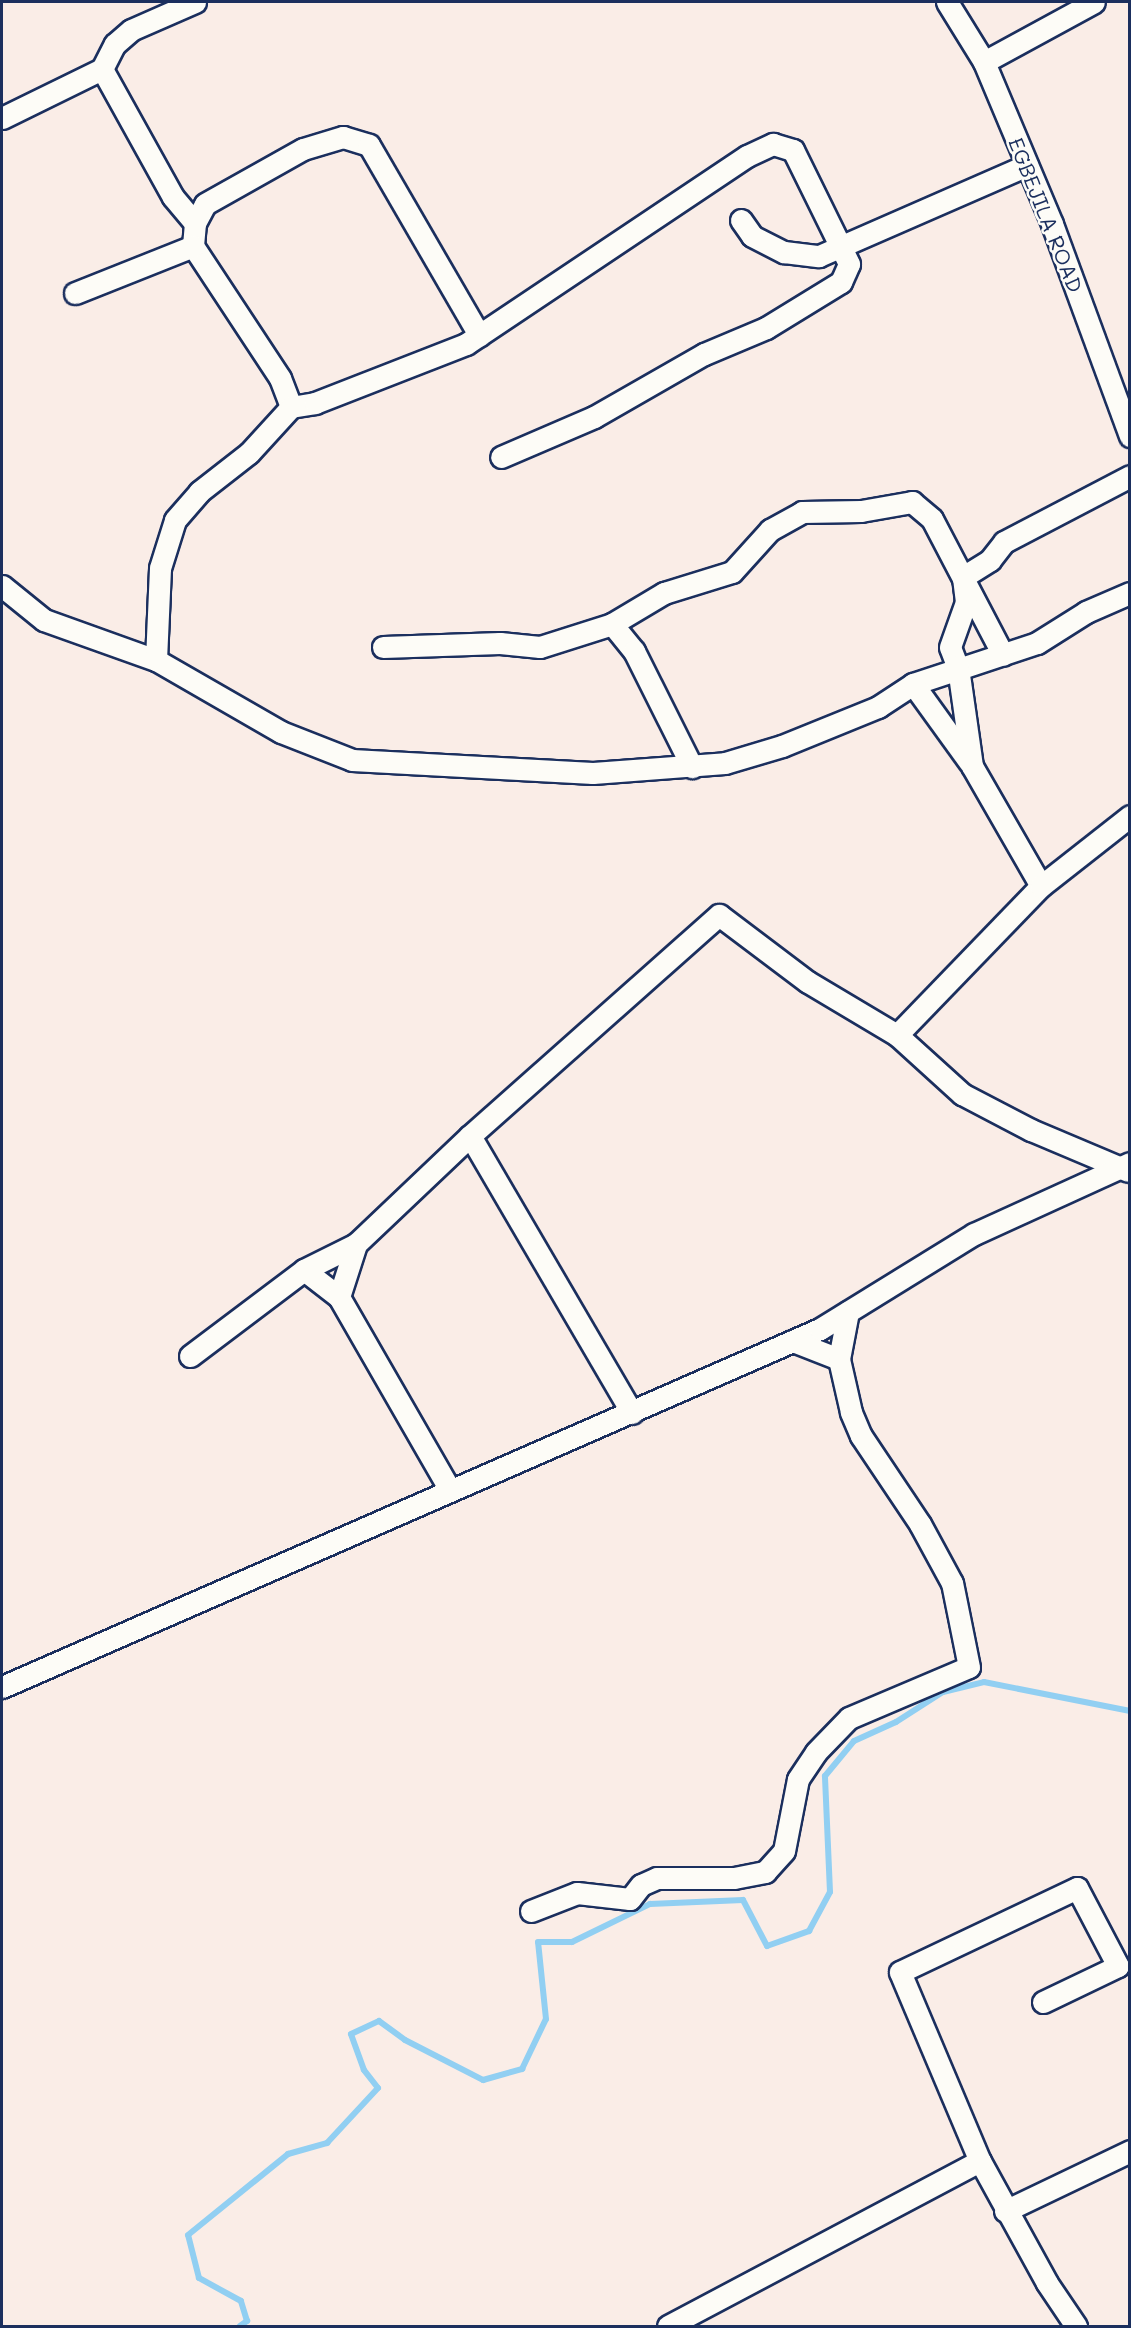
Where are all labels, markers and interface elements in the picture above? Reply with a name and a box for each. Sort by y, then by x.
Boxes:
street label: EGBEJILA ROAD [1003,134,1089,296]

